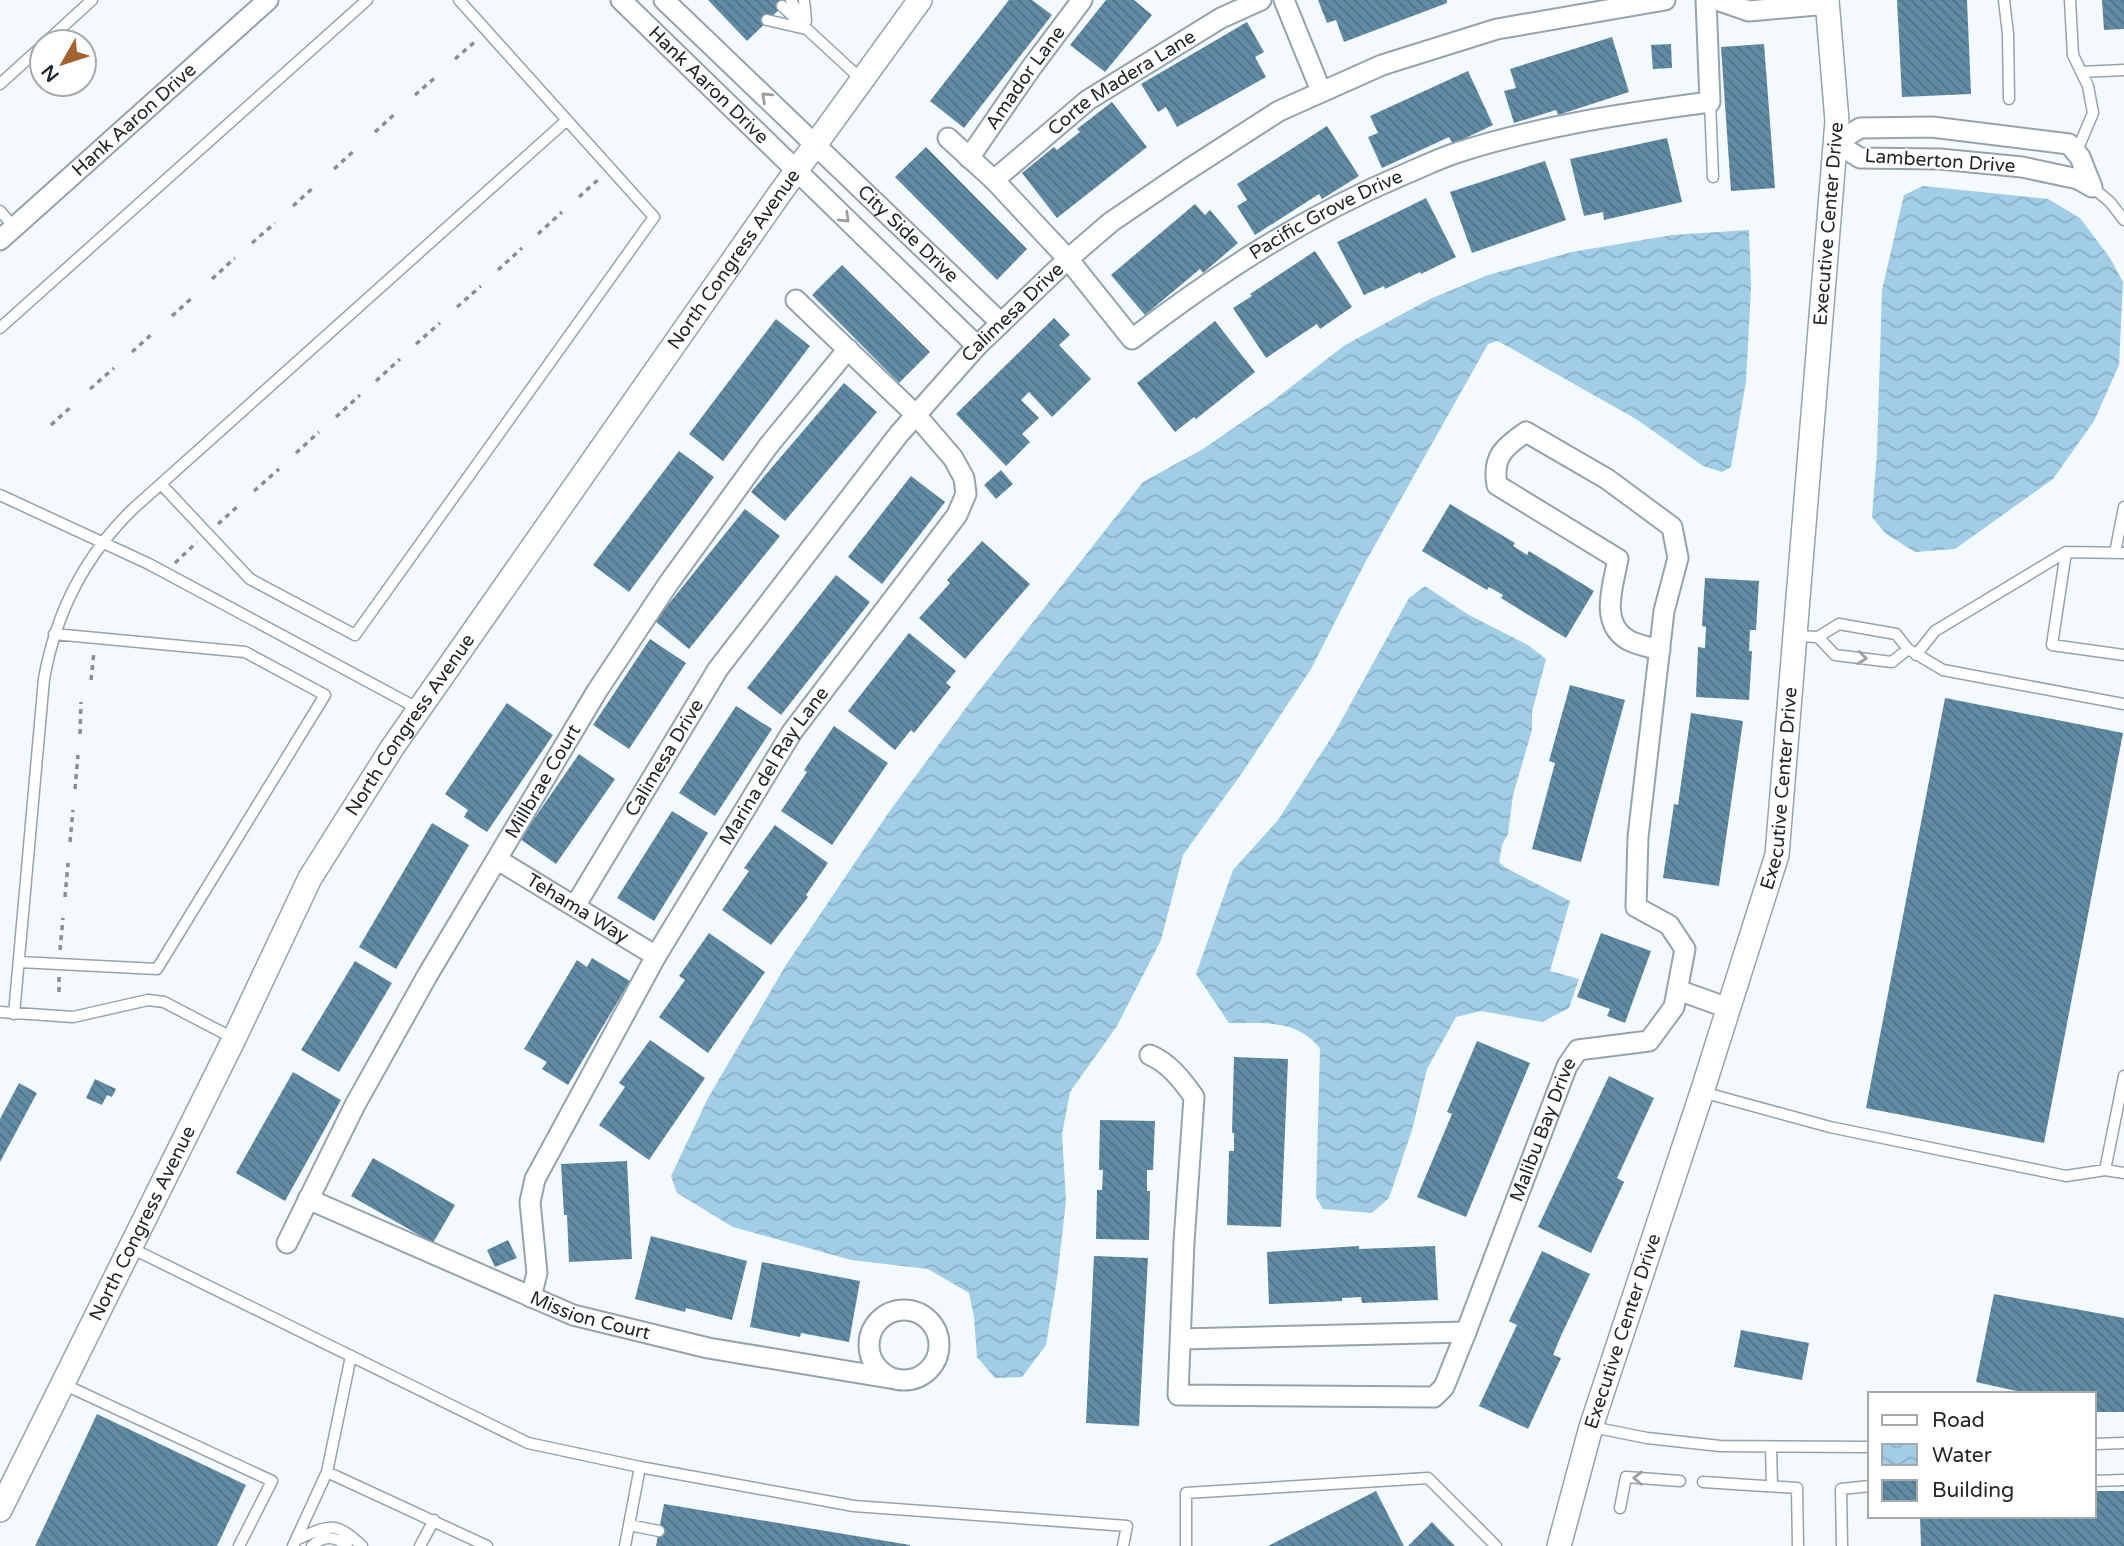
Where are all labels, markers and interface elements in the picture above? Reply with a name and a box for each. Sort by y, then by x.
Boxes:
street label: Hank Aaron Drive [644,22,773,148]
street label: Amador Lane [981,22,1070,134]
street label: Corte Madera Lane [1043,25,1200,140]
north arrow [28,28,98,98]
street label: Hank Aaron Drive [68,59,201,181]
text: N [37,60,64,86]
one-way arrow [761,92,774,105]
street label: Executive Center Drive [1809,121,1848,327]
street label: Lamberton Drive [1864,145,2016,177]
street label: North Congress Avenue [663,165,805,354]
street label: Pacific Grove Drive [1245,165,1406,264]
street label: City Side Drive [853,181,963,287]
one-way arrow [836,210,849,223]
street label: Calimesa Drive [957,258,1068,366]
street label: North Congress Avenue [341,630,479,820]
one-way arrow [1856,651,1868,666]
street label: Marina del Ray Lane [715,683,833,849]
street label: Executive Center Drive [1756,686,1802,893]
street label: Calimesa Drive [621,695,708,821]
street label: Millbrae Court [501,721,585,842]
street label: Tehama Way [522,869,633,948]
street label: Malibu Bay Drive [1505,1053,1581,1205]
street label: North Congress Avenue [85,1122,200,1324]
street label: Executive Center Drive [1580,1231,1665,1432]
street label: Mission Court [527,1287,652,1344]
legend [1868,1392,2096,1518]
text: Road [1932,1408,1985,1433]
text: Water [1932,1443,1992,1468]
one-way arrow [1632,1471,1643,1486]
text: Building [1932,1478,2014,1503]

